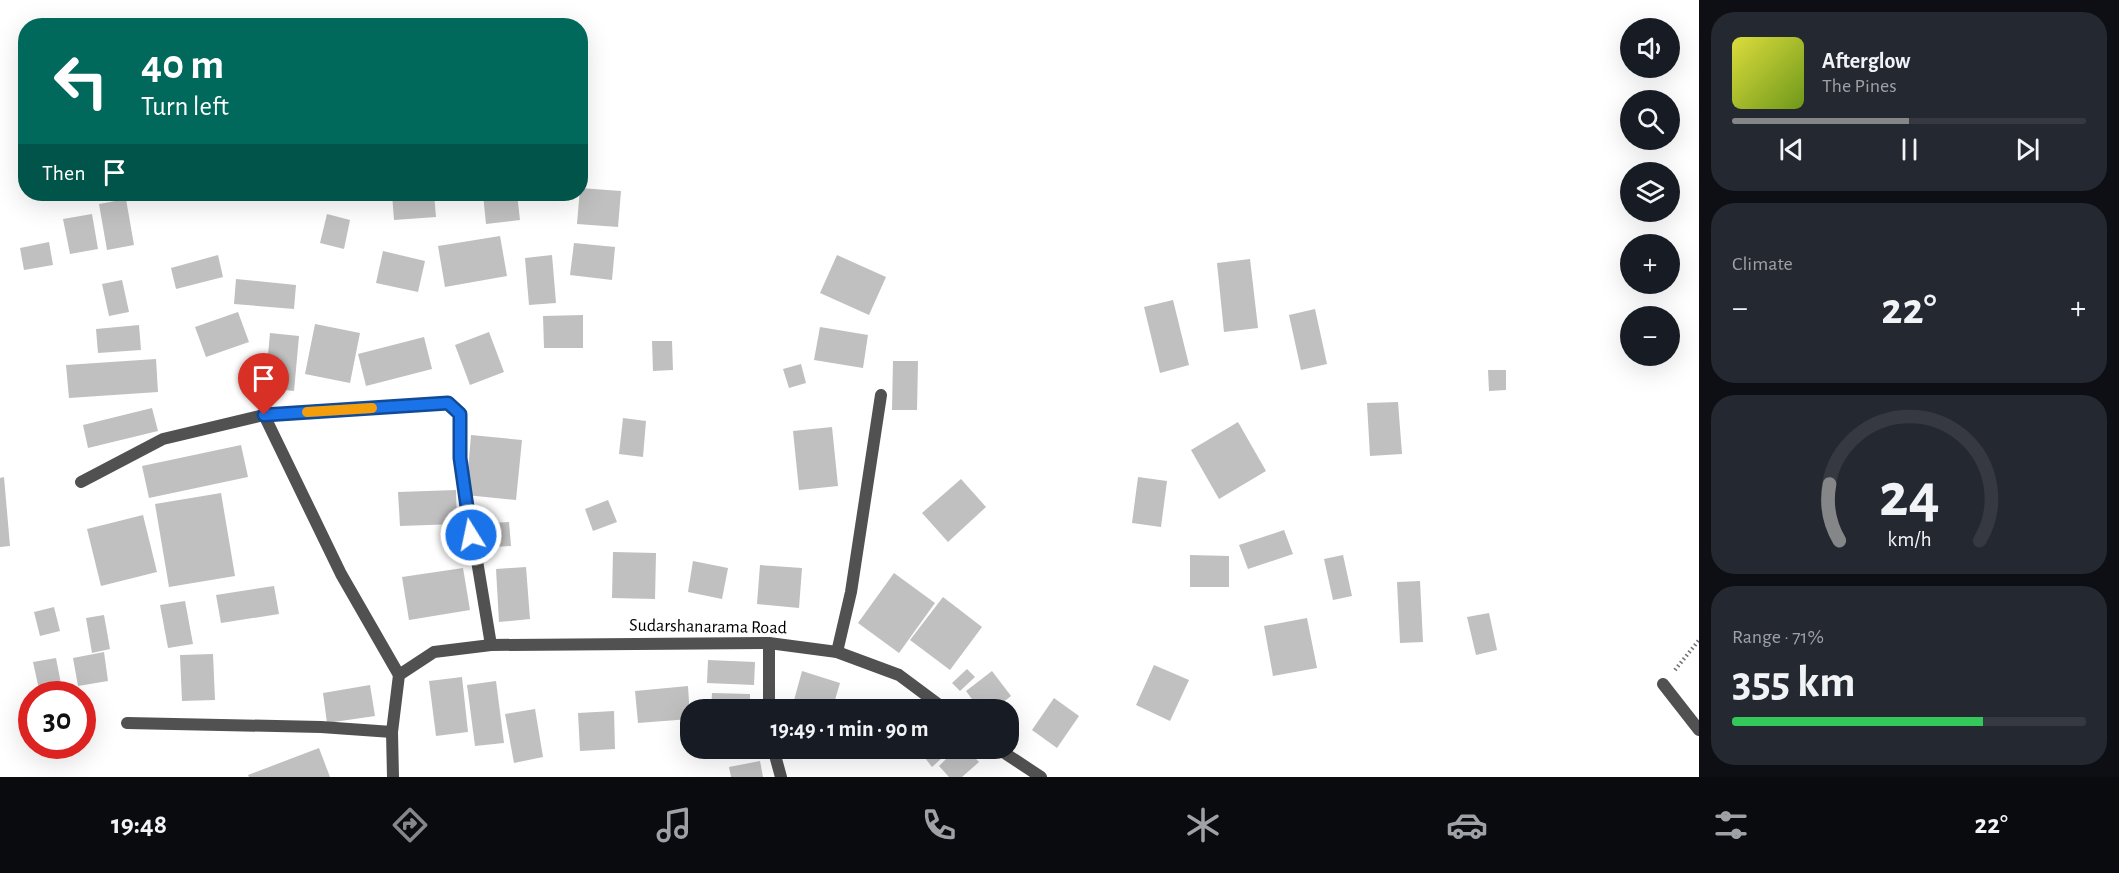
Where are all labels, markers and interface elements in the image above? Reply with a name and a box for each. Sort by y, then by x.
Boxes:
map controls [1620,18,1680,366]
button: sound [1620,18,1680,78]
icon: left [42,42,120,120]
text: 40 m [141,44,224,86]
text: Afterglow [1822,50,1910,72]
text: The Pines [1822,76,1897,96]
button: search [1620,90,1680,150]
text: Turn left [141,93,229,120]
icon: previous [1775,133,1808,166]
icon: pause [1893,133,1926,166]
icon: next [2011,133,2044,166]
icon: arrive [98,156,131,189]
text: Then [42,162,86,184]
button: layers [1620,162,1680,222]
button: + [1620,234,1680,294]
text: Climate [1732,254,1793,274]
text: 22° [1881,287,1937,332]
text: − [1732,292,1748,325]
text: + [2070,292,2086,325]
button: − [1620,306,1680,366]
pin [238,353,289,415]
icon: arrive [247,362,280,395]
text: 24 [1879,465,1939,527]
position arrow [439,503,503,567]
text: km/h [1887,530,1931,551]
street label: Sudarshanarama Road [629,617,787,637]
text: Range · 71% [1732,627,1824,647]
text: 355 km [1732,660,1856,705]
speed limit sign: 30 [18,681,96,759]
text: 19:49 · 1 min · 90 m [770,718,929,740]
icon: directions [389,804,431,846]
icon: music [653,804,695,846]
icon: phone [918,804,960,846]
icon: climate [1182,804,1224,846]
icon: car [1446,804,1488,846]
icon: filters [1710,804,1752,846]
text: 19:48 [111,811,167,838]
text: 22° [1974,811,2008,838]

